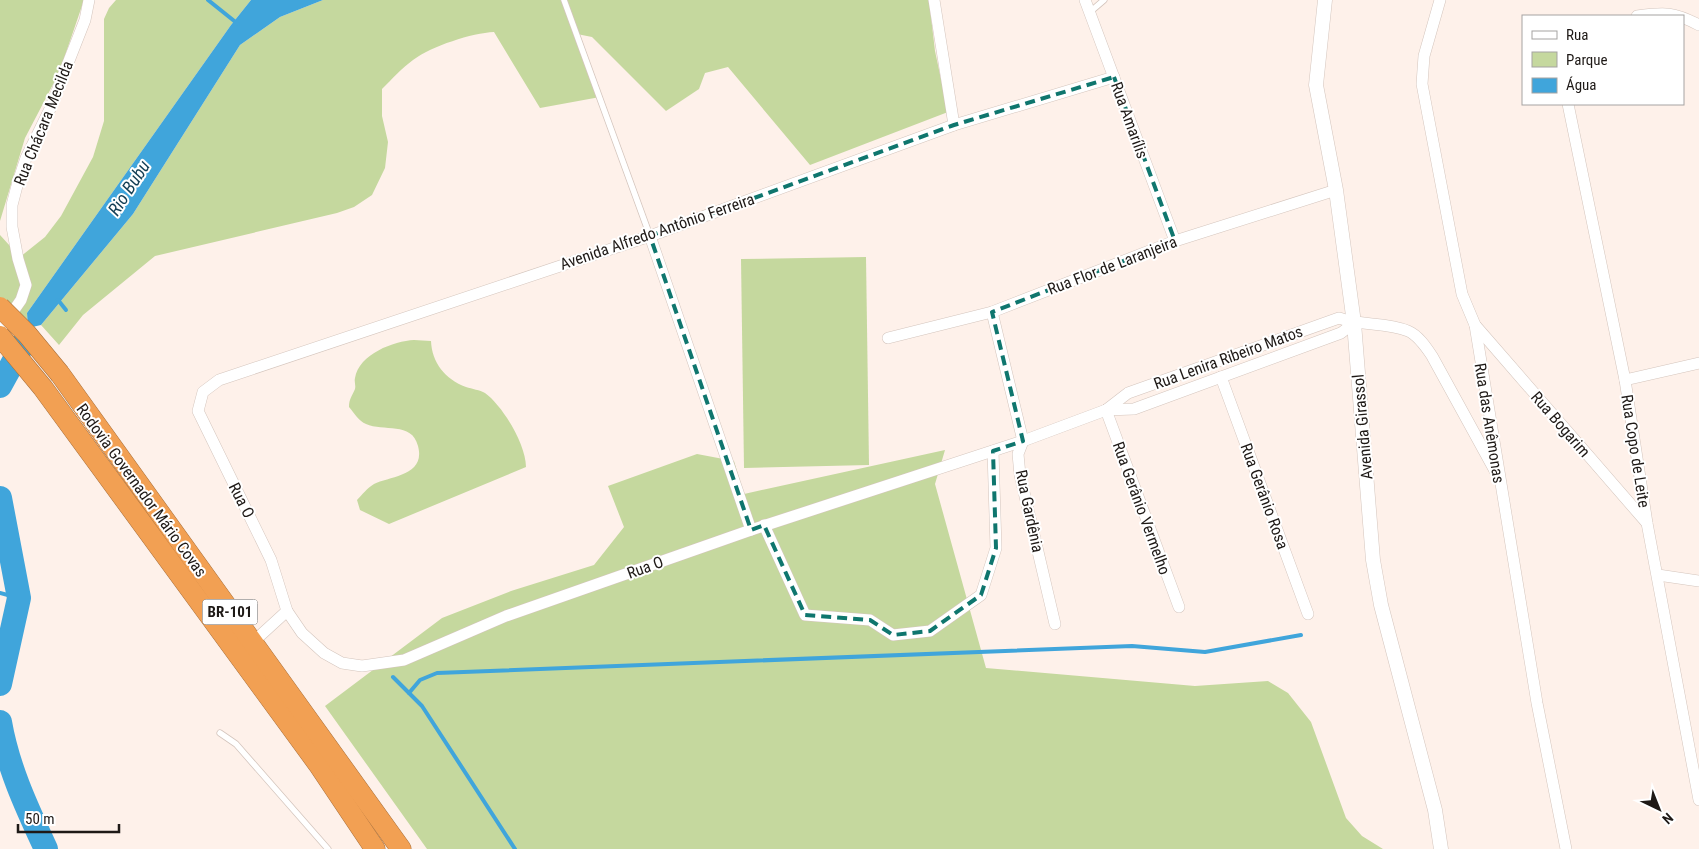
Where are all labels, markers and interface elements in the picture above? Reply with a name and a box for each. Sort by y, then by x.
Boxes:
legend [1522,15,1684,105]
text: Rua [1566,26,1588,44]
text: Parque [1566,51,1608,69]
street label: Rua Chácara Mecilda [10,58,77,188]
text: Água [1566,76,1596,94]
street label: Rua Amarílis [1107,79,1152,161]
water label: Rio Bubu [103,156,154,219]
street label: Avenida Alfredo Antônio Ferreira [557,189,757,274]
street label: Rua Flor de Laranjeira [1045,232,1179,299]
street label: Rua Lenira Ribeiro Matos [1151,322,1305,393]
street label: Rua das Anêmonas [1471,362,1508,485]
street label: Avenida Girassol [1348,374,1377,480]
street label: Rua Bogarim [1527,388,1594,461]
street label: Rua Copo de Leite [1617,393,1654,509]
street label: Rodovia Governador Mário Covas [72,400,211,581]
street label: Rua Gerânio Vermelho [1109,439,1174,577]
street label: Rua Gerânio Rosa [1237,441,1293,552]
street label: Rua Gardênia [1011,468,1048,554]
street label: Rua O [225,479,258,521]
street label: Rua O [624,552,666,583]
road number: BR-101 [202,600,258,624]
north arrow [1634,784,1684,834]
scale bar [18,802,119,834]
text: 50 m [25,810,55,828]
text: N [1659,810,1676,827]

